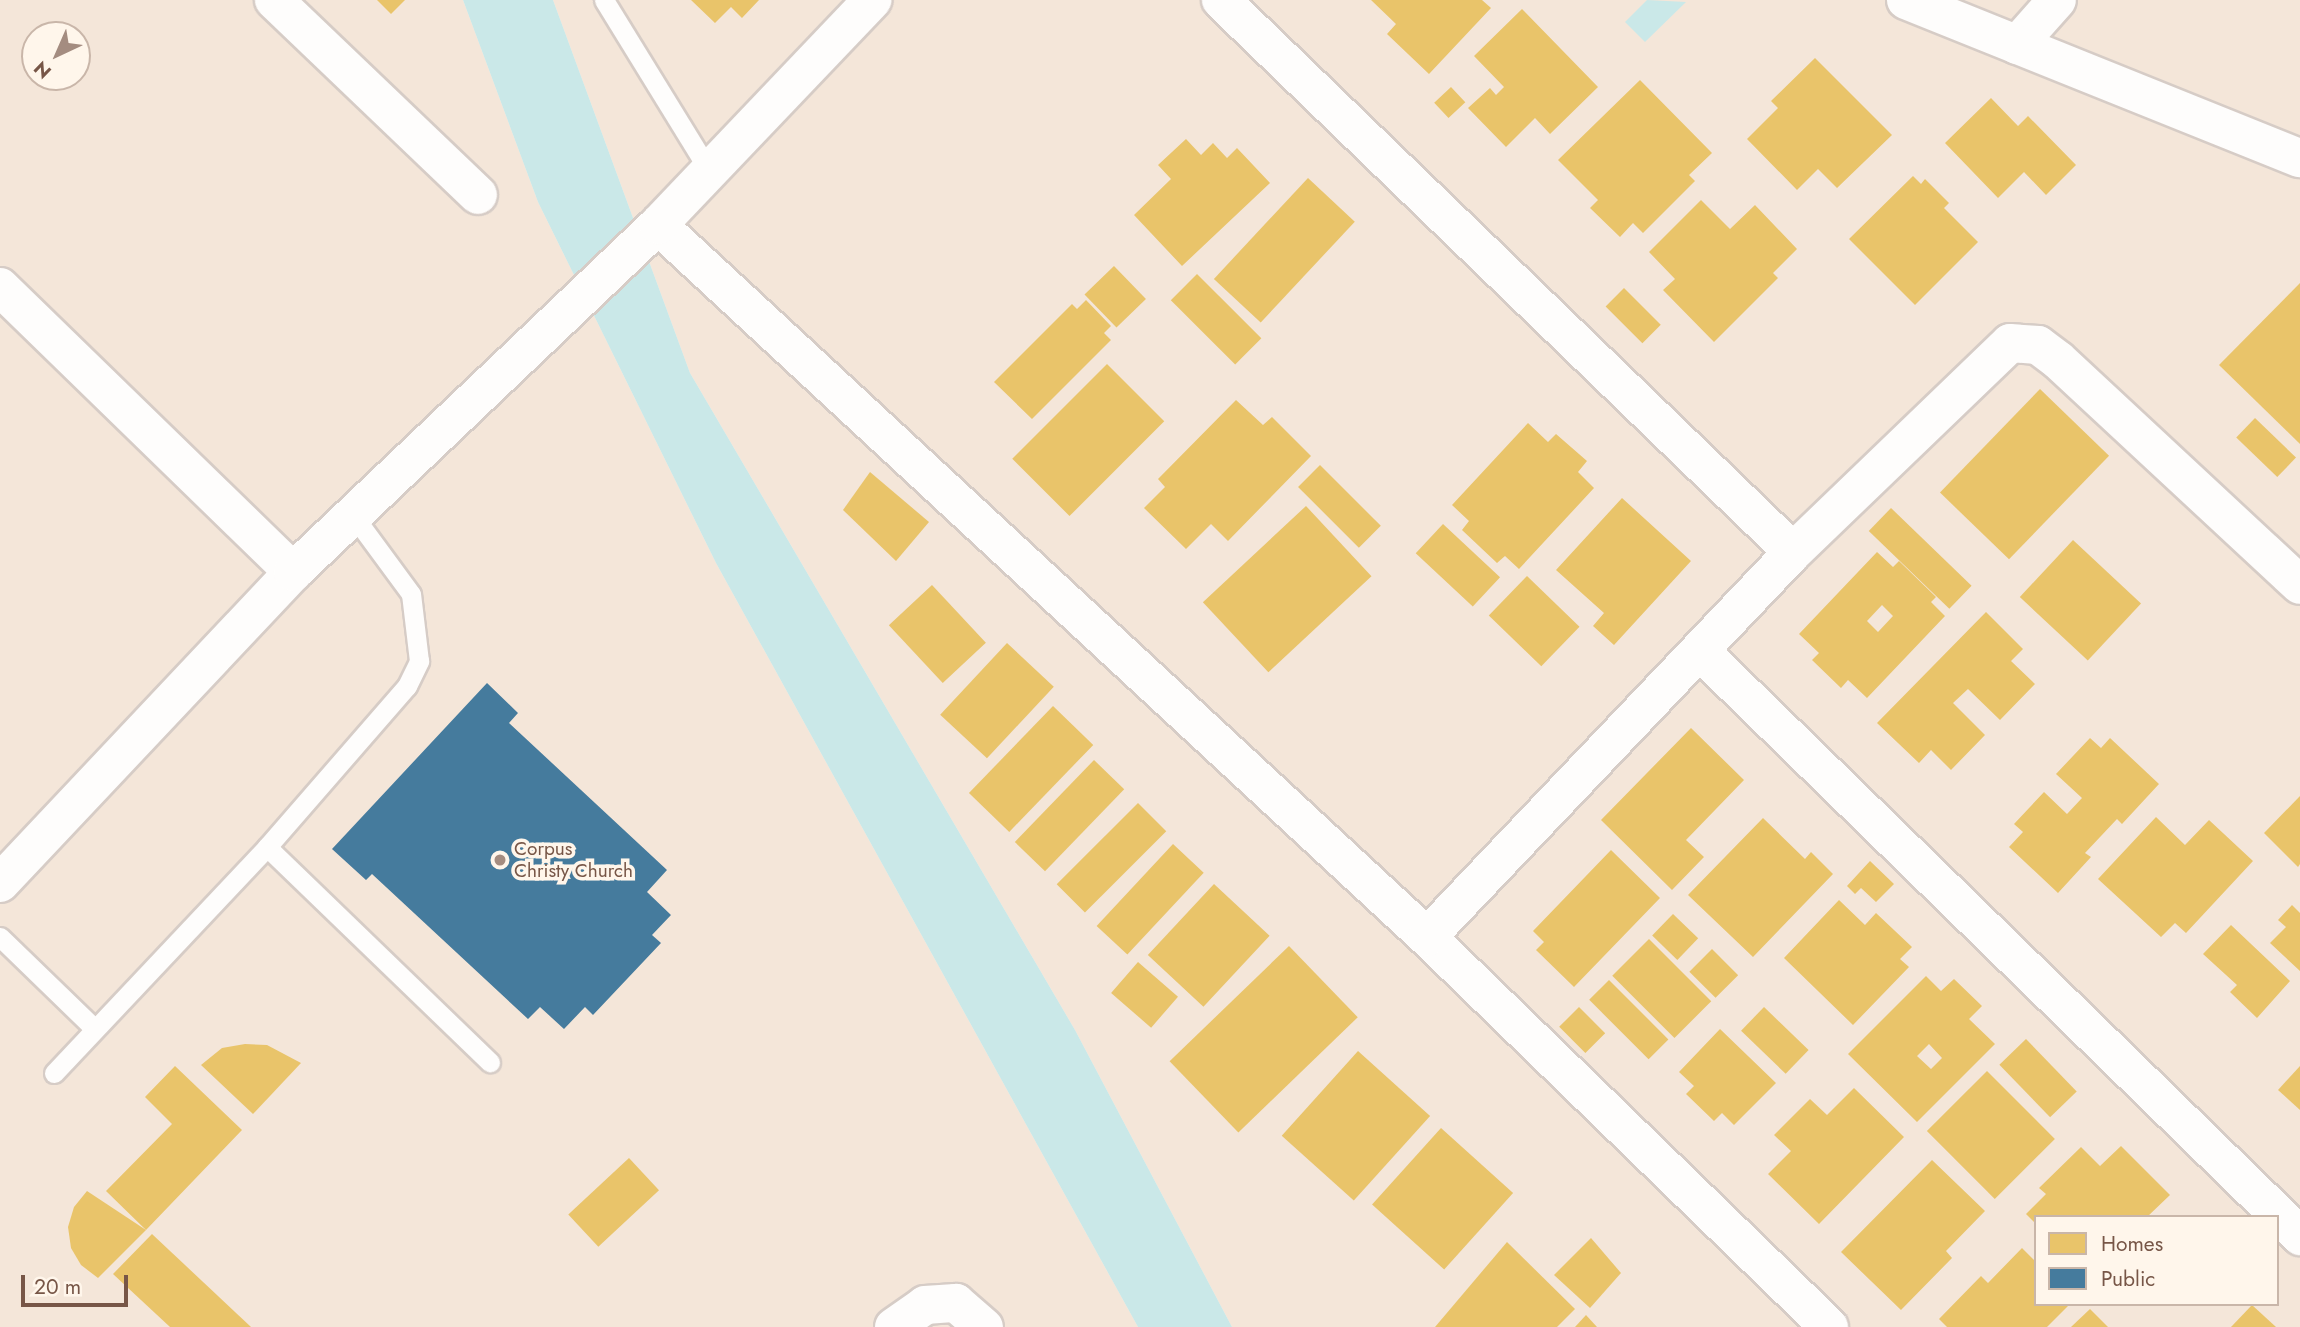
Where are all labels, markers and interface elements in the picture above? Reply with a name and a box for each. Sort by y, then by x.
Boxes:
north arrow [21,21,91,91]
text: N [28,55,57,85]
place label: Corpus Christy Church [514,838,633,882]
marker: Corpus Christy Church [492,852,508,868]
legend [2034,1215,2279,1306]
text: Homes [2101,1229,2163,1259]
scale bar [24,1260,131,1304]
text: Public [2101,1264,2155,1294]
text: 20 m [34,1272,81,1302]

